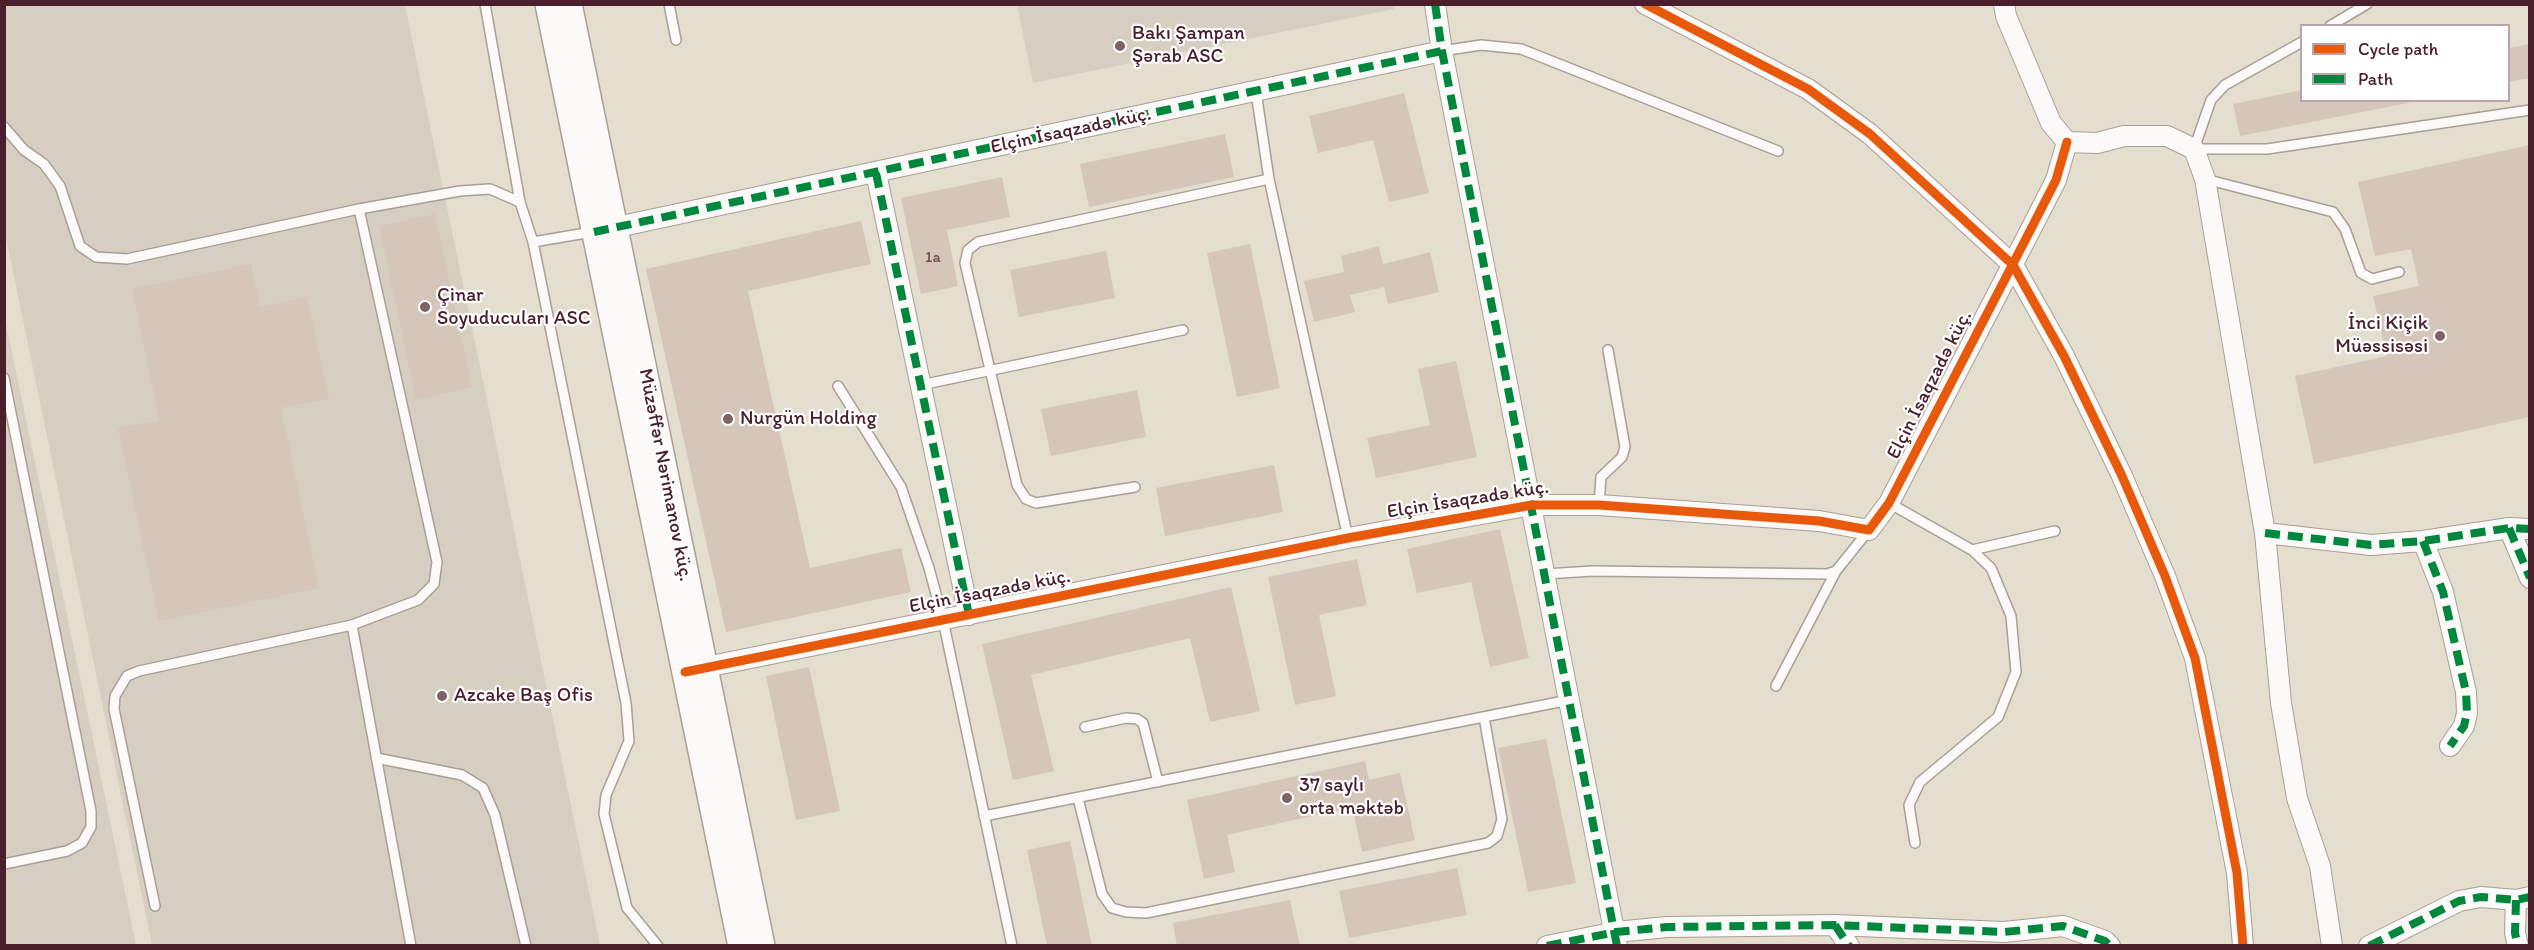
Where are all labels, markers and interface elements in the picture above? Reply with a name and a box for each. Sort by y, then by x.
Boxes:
place label: Bakı Şampan Şərab ASC [1132,22,1245,69]
legend [2300,24,2510,102]
text: Cycle path [2358,38,2438,60]
marker: Bakı Şampan Şərab ASC [1113,39,1127,53]
text: Path [2358,68,2393,90]
street label: Elçin İsaqzadə küç. [988,102,1154,160]
house number: 1a [925,248,941,268]
place label: Çinar Soyuducuları ASC [437,284,591,331]
marker: Çinar Soyuducuları ASC [418,300,432,314]
street label: Elçin İsaqzadə küç. [1882,307,1978,463]
place label: İnci Kiçik Müəssisəsi [2335,312,2428,359]
marker: İnci Kiçik Müəssisəsi [2433,329,2447,343]
street label: Müzəffər Nərimanov küç. [633,366,697,584]
place label: Nurgün Holding [740,407,877,431]
marker: Nurgün Holding [721,412,735,426]
street label: Elçin İsaqzadə küç. [1385,475,1551,525]
street label: Elçin İsaqzadə küç. [907,565,1073,619]
place label: Azcake Baş Ofis [454,684,593,708]
marker: Azcake Baş Ofis [435,689,449,703]
place label: 37 saylı orta məktəb [1299,774,1404,821]
marker: 37 saylı orta məktəb [1280,791,1294,805]

